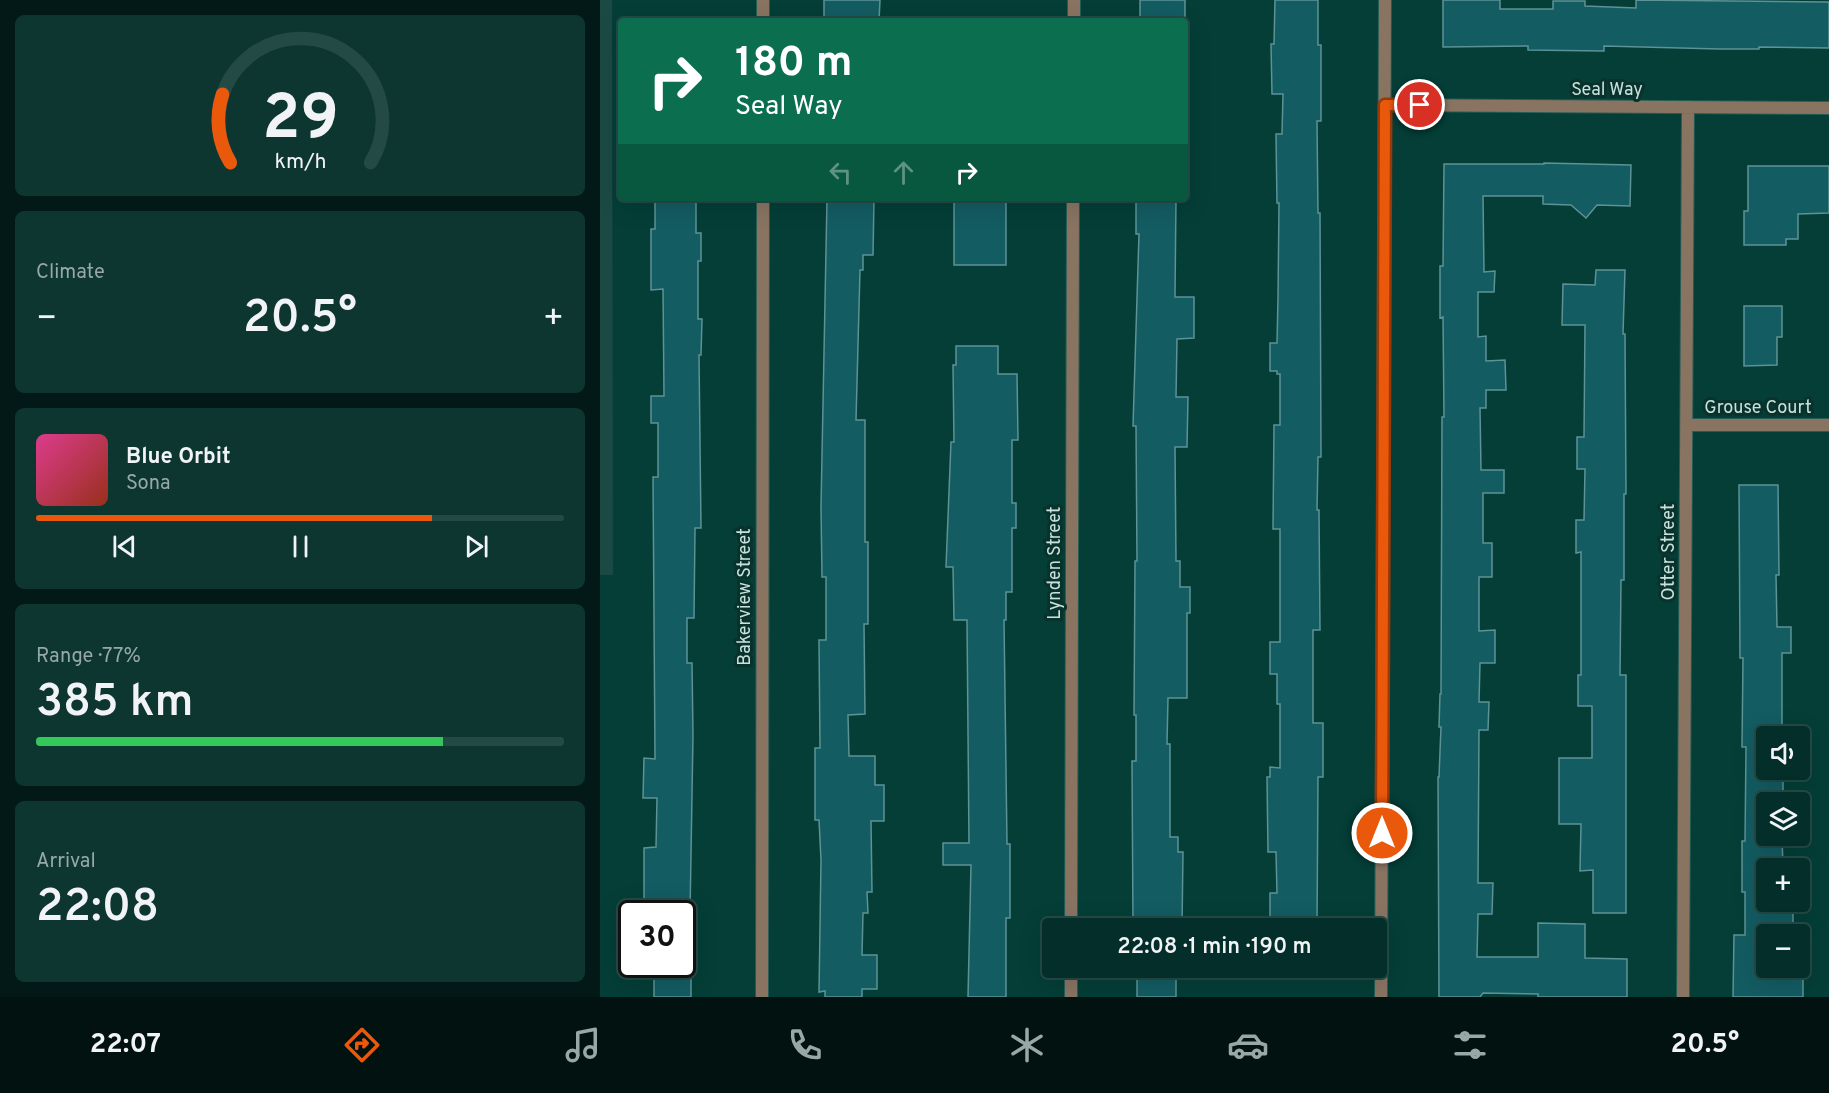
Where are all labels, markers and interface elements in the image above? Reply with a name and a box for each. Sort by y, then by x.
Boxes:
text: 180 m [735,38,852,91]
icon: right [636,42,714,120]
pin [1394,79,1445,130]
street label: Seal Way [1571,79,1643,102]
text: 29 [262,82,338,161]
icon: arrive [1403,88,1436,121]
text: Seal Way [735,90,843,124]
text: km/h [274,149,326,176]
icon: left [824,156,857,189]
icon: ahead [887,156,920,189]
icon: right [950,156,983,189]
text: Climate [36,260,105,286]
text: 20.5° [243,291,357,348]
text: − [36,299,57,341]
text: + [543,299,564,341]
street label: Grouse Court [1704,397,1812,420]
text: Blue Orbit [126,444,231,471]
text: Sona [126,471,171,497]
street label: Otter Street [1658,504,1681,600]
street label: Lynden Street [1044,506,1067,620]
street label: Bakerview Street [734,528,757,666]
icon: previous [108,530,141,563]
icon: pause [284,530,317,563]
icon: next [460,530,493,563]
text: Range · 77% [36,644,141,670]
text: 385 km [36,675,194,732]
map controls [1756,726,1810,978]
button: sound [1756,726,1810,780]
button: layers [1756,792,1810,846]
position arrow [1350,801,1414,865]
text: Arrival [36,849,96,875]
button: + [1756,858,1810,912]
text: 22:08 [36,880,159,937]
speed limit sign: 30 [618,900,696,978]
button: − [1756,924,1810,978]
text: 22:08 · 1 min · 190 m [1117,934,1312,961]
icon: directions [341,1024,383,1066]
icon: music [562,1024,604,1066]
icon: phone [784,1024,826,1066]
icon: climate [1006,1024,1048,1066]
icon: car [1227,1024,1269,1066]
icon: filters [1449,1024,1491,1066]
text: 22:07 [90,1028,161,1062]
text: 20.5° [1671,1028,1739,1062]

